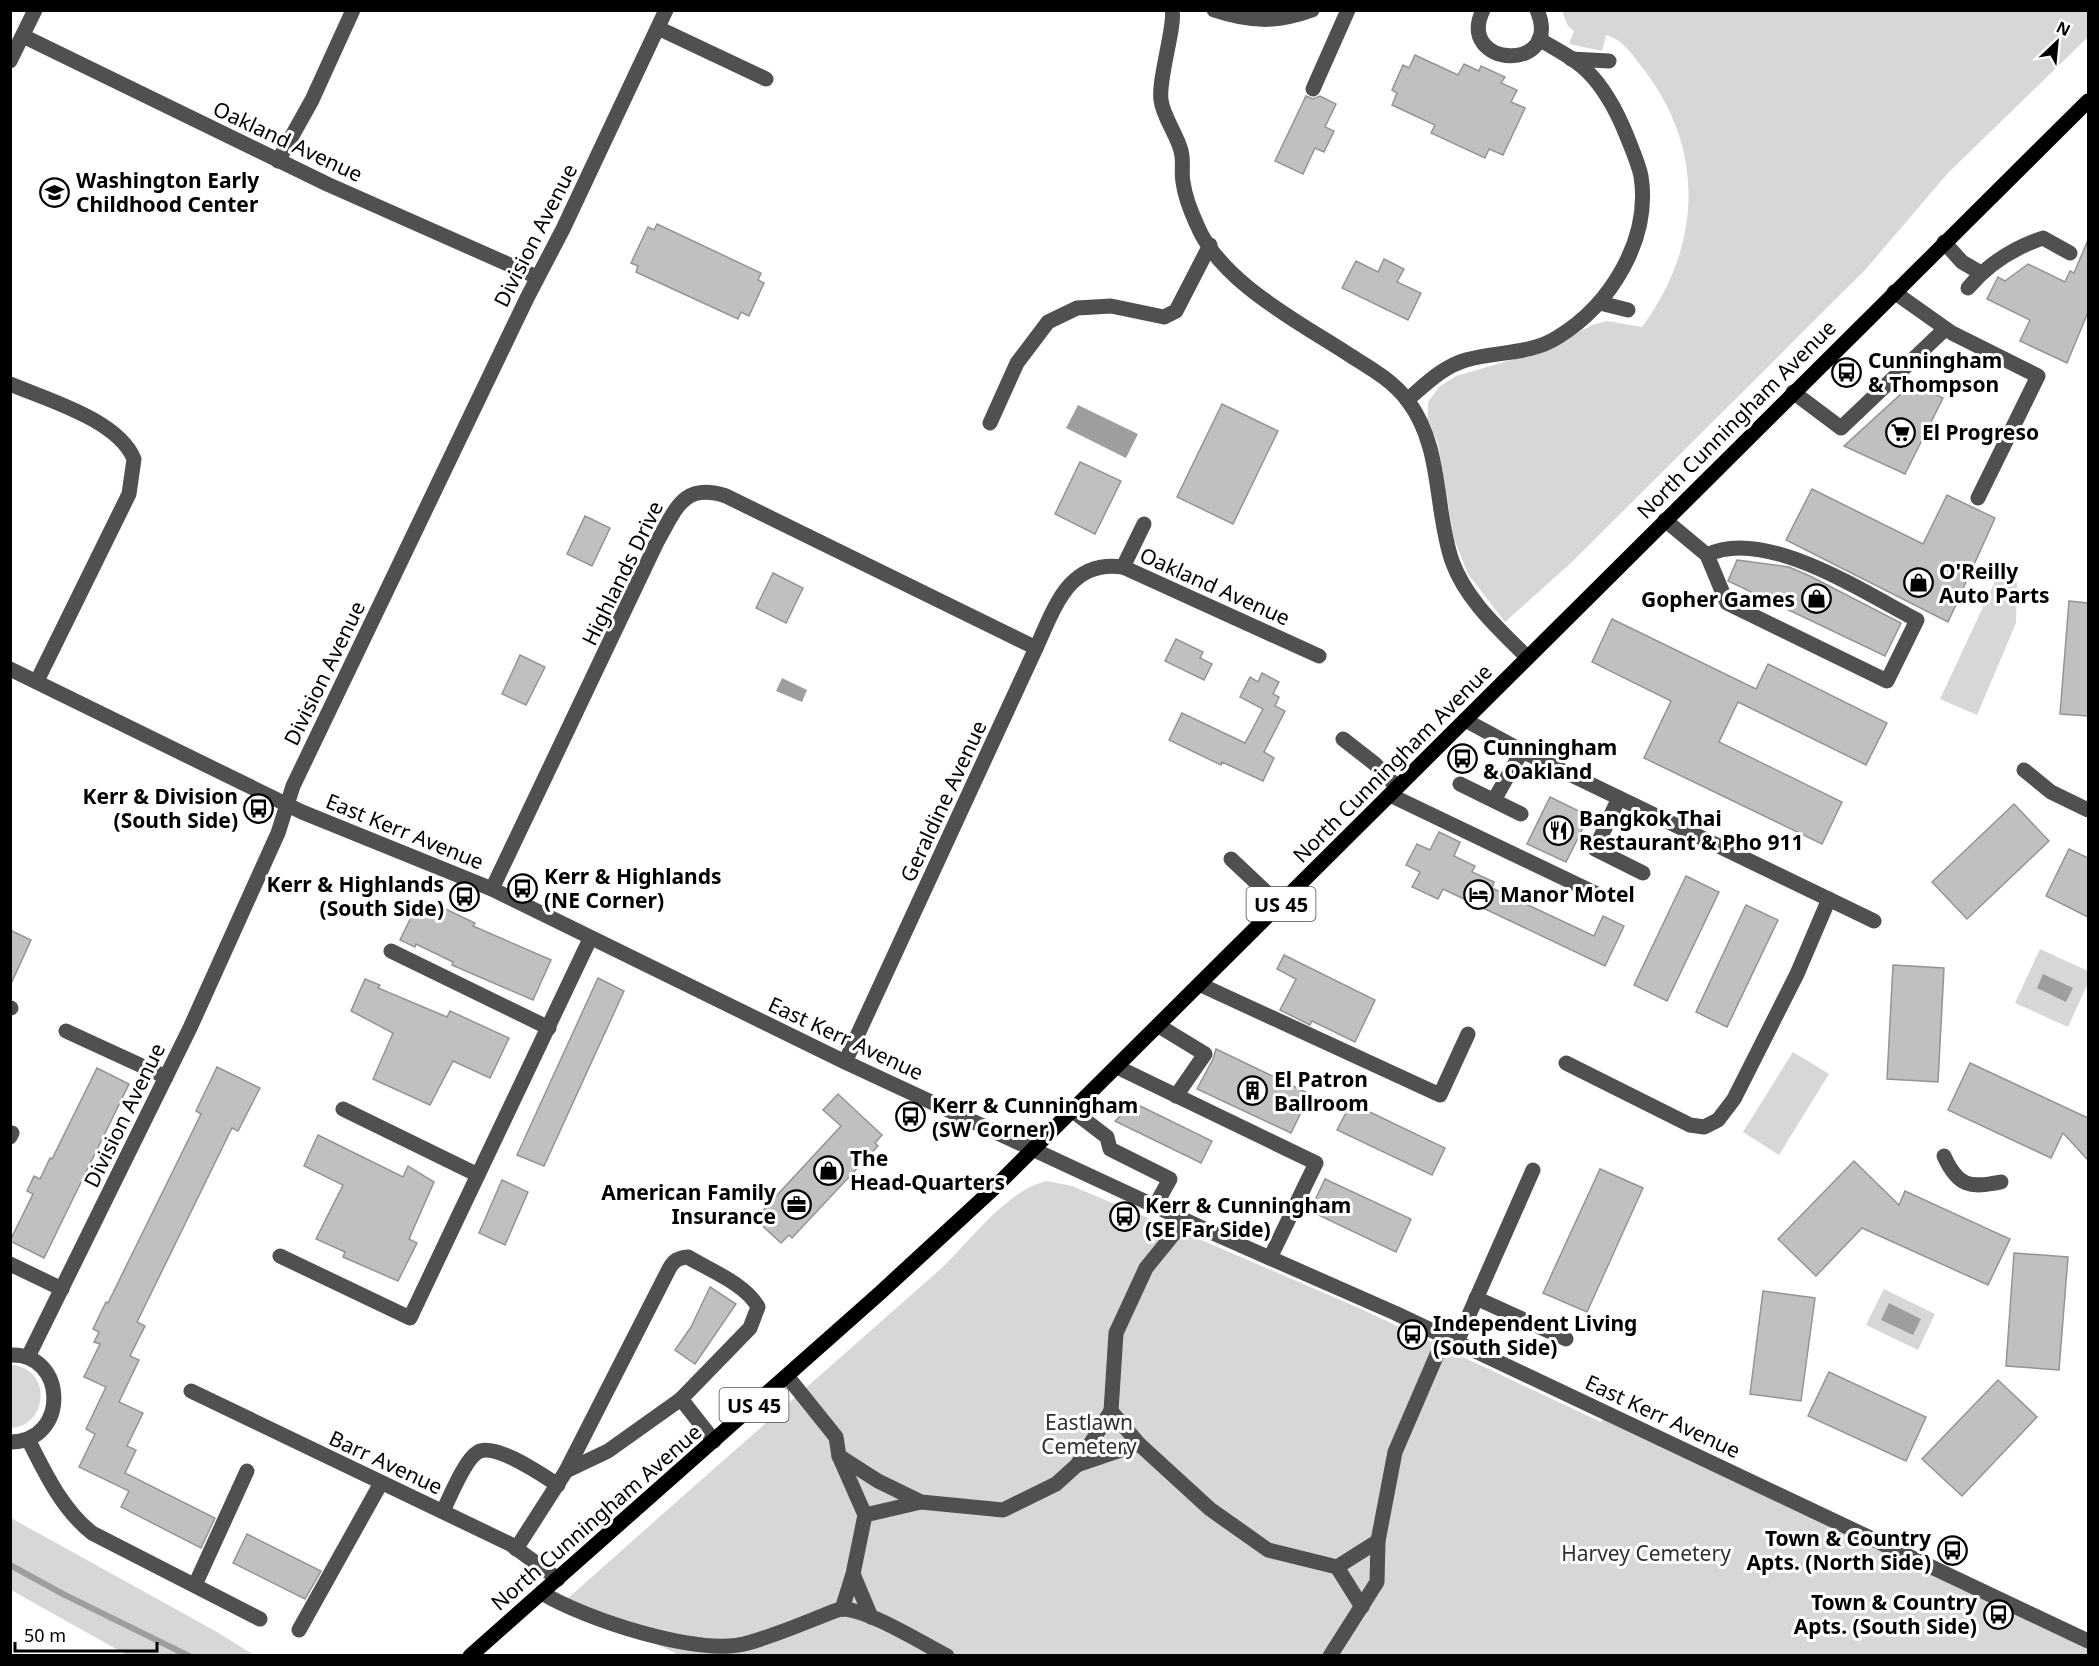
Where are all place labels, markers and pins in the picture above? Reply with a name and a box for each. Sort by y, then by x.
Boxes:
place label: Washington Early Childhood Center [76,166,259,218]
school or university icon: Washington Early Childhood Center [39,176,71,208]
place label: Cunningham & Thompson [1868,346,2002,398]
bus stop icon: Cunningham & Thompson [1831,356,1863,388]
supermarket icon: El Progreso [1885,416,1917,448]
place label: El Progreso [1922,418,2039,446]
place label: O'Reilly Auto Parts [1939,557,2050,609]
shop icon: O'Reilly Auto Parts [1902,567,1934,599]
shop icon: Gopher Games [1800,583,1832,615]
place label: Gopher Games [1641,585,1795,613]
place label: Cunningham & Oakland [1483,733,1617,785]
bus stop icon: Cunningham & Oakland [1446,743,1478,775]
place label: Kerr & Division (South Side) [83,782,238,834]
bus stop icon: Kerr & Division (South Side) [243,792,275,824]
place label: Bangkok Thai Restaurant & Pho 911 [1579,804,1804,856]
restaurant icon: Bangkok Thai Restaurant & Pho 911 [1542,814,1574,846]
place label: Kerr & Highlands (NE Corner) [544,862,722,914]
place label: Kerr & Highlands (South Side) [267,870,444,922]
bus stop icon: Kerr & Highlands (NE Corner) [507,872,539,904]
hotel icon: Manor Motel [1463,878,1495,910]
bus stop icon: Kerr & Highlands (South Side) [449,880,481,912]
place label: Manor Motel [1500,880,1635,908]
place label: El Patron Ballroom [1274,1065,1369,1117]
building icon: El Patron Ballroom [1237,1075,1269,1107]
place label: Kerr & Cunningham (SW Corner) [932,1091,1138,1143]
bus stop icon: Kerr & Cunningham (SW Corner) [895,1101,927,1133]
place label: The Head-Quarters [850,1144,1005,1196]
shop icon: The Head-Quarters [813,1154,845,1186]
place label: American Family Insurance [601,1178,776,1230]
office icon: American Family Insurance [781,1188,813,1220]
place label: Kerr & Cunningham (SE Far Side) [1145,1191,1351,1243]
bus stop icon: Kerr & Cunningham (SE Far Side) [1108,1201,1140,1233]
place label: Independent Living (South Side) [1433,1309,1637,1361]
bus stop icon: Independent Living (South Side) [1396,1319,1428,1351]
place label: Town & Country Apts. (North Side) [1746,1524,1931,1576]
bus stop icon: Town & Country Apts. (North Side) [1936,1534,1968,1566]
place label: Town & Country Apts. (South Side) [1794,1588,1977,1640]
bus stop icon: Town & Country Apts. (South Side) [1982,1598,2014,1630]

